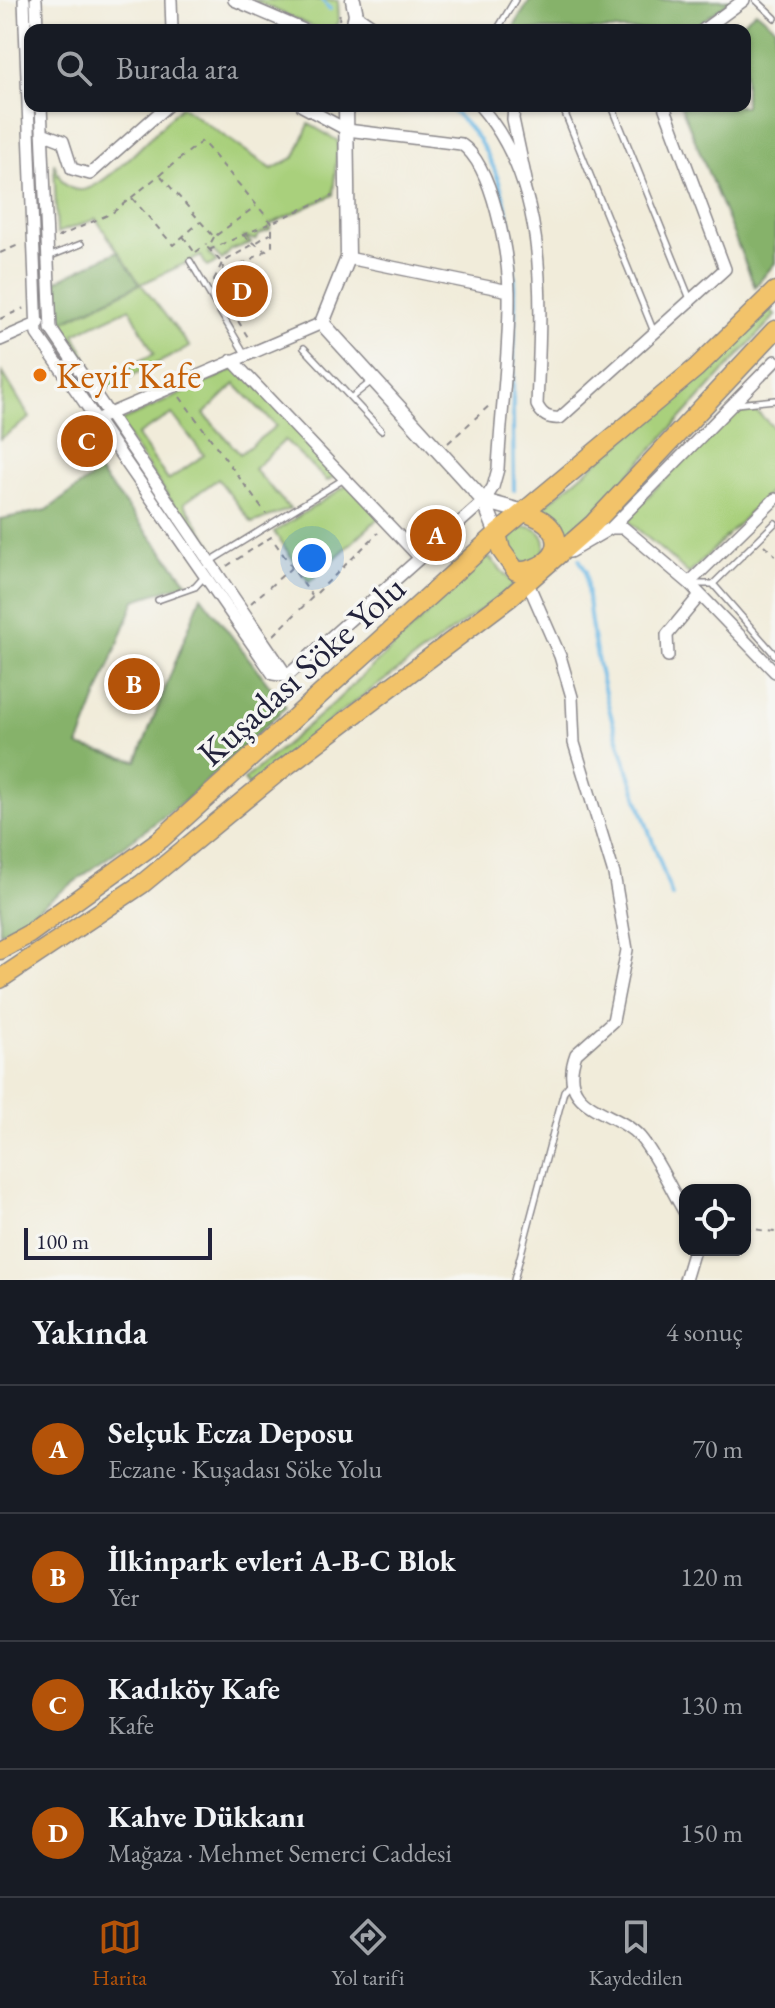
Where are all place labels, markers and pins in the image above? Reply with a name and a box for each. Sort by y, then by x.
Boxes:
pin: D [216,261,268,321]
place label: Keyif Kafe [56,352,201,399]
marker: Keyif Kafe [31,366,49,384]
pin: C [61,411,113,471]
pin: A [410,505,462,565]
pin: B [108,654,160,714]

